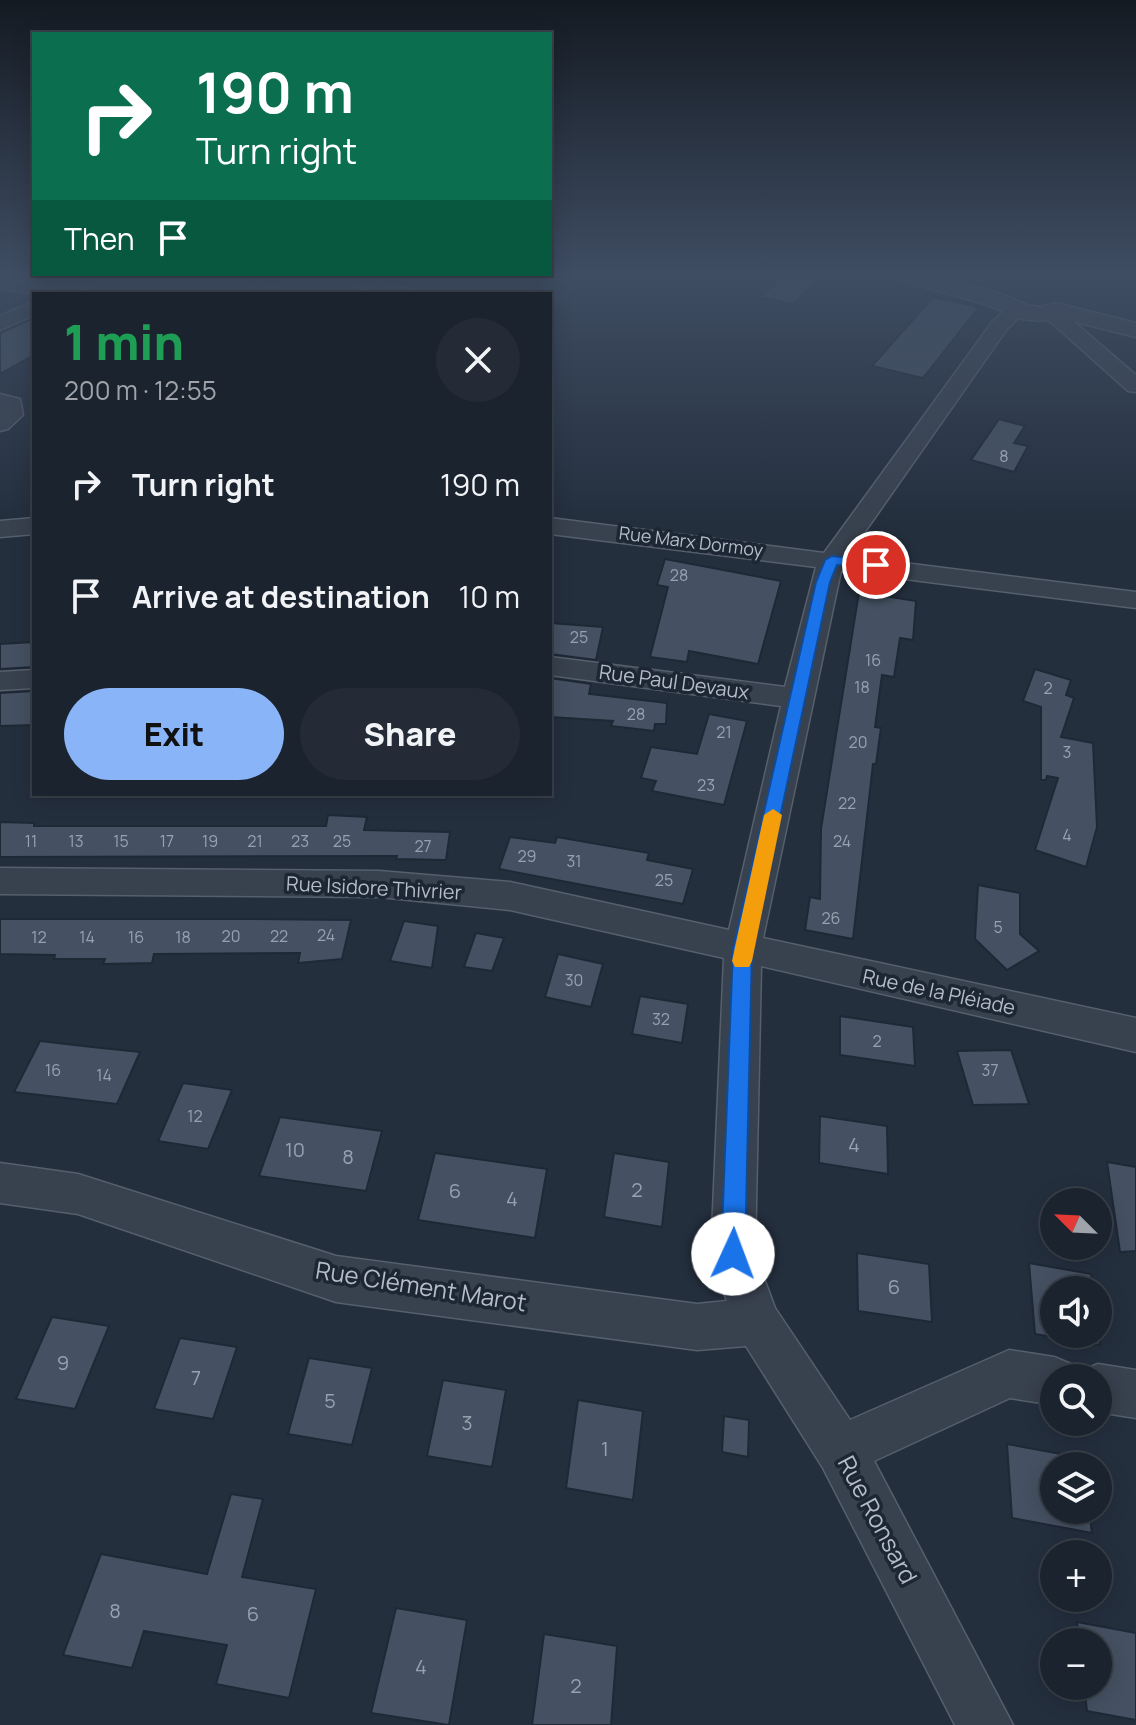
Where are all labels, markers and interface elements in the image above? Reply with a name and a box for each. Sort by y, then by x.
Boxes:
text: 190 m [196,53,354,130]
icon: right [64,64,168,168]
text: Turn right [196,126,357,175]
icon: arrive [151,216,195,260]
text: Then [64,218,135,259]
text: 1 min [64,309,184,374]
button: close [436,318,520,402]
text: 200 m · 12:55 [64,372,217,408]
house number: 8 [999,445,1009,467]
icon: right [64,462,108,506]
text: Turn right [132,464,275,505]
text: 190 m [440,464,520,505]
street label: Rue Marx Dormoy [618,520,765,562]
pin [842,531,910,599]
icon: arrive [854,543,898,587]
house number: 28 [670,564,688,586]
icon: arrive [64,574,108,618]
text: Arrive at destination [132,576,430,617]
text: 10 m [459,576,520,617]
house number: 25 [570,626,588,648]
house number: 16 [865,649,881,671]
street label: Rue Paul Devaux [597,658,751,705]
house number: 18 [854,676,870,698]
house number: 2 [1043,677,1053,699]
button: Exit [64,688,284,780]
button: Share [300,688,520,780]
house number: 28 [627,703,645,725]
house number: 21 [716,721,732,743]
house number: 20 [849,731,867,753]
house number: 3 [1063,741,1071,763]
house number: 23 [697,774,715,796]
house number: 22 [838,792,856,814]
house number: 4 [1062,824,1072,846]
house number: 11 [25,830,37,852]
house number: 13 [68,830,84,852]
house number: 15 [113,830,129,852]
house number: 17 [160,830,174,852]
house number: 19 [202,830,218,852]
house number: 21 [247,830,263,852]
house number: 23 [291,830,309,852]
house number: 25 [333,830,351,852]
house number: 24 [833,830,851,852]
house number: 27 [414,835,432,857]
house number: 29 [517,845,537,867]
house number: 31 [566,850,582,872]
street label: Rue Isidore Thivrier [286,869,463,906]
house number: 25 [655,869,673,891]
house number: 26 [821,907,841,929]
house number: 5 [993,916,1003,938]
house number: 24 [317,924,335,946]
house number: 20 [222,925,240,947]
house number: 22 [270,925,288,947]
house number: 12 [31,926,47,948]
house number: 14 [79,926,95,948]
house number: 16 [128,926,144,948]
house number: 18 [175,926,191,948]
street label: Rue de la Pléiade [860,962,1018,1021]
house number: 30 [565,969,583,991]
house number: 32 [652,1008,670,1030]
house number: 2 [872,1030,882,1052]
house number: 16 [45,1059,61,1081]
house number: 37 [982,1059,998,1081]
house number: 14 [96,1064,112,1086]
house number: 12 [187,1105,203,1127]
house number: 4 [848,1131,860,1158]
house number: 10 [285,1136,305,1163]
house number: 8 [342,1143,354,1170]
house number: 2 [631,1176,643,1203]
house number: 6 [449,1177,461,1204]
house number: 4 [506,1185,518,1212]
north arrow [1040,1188,1112,1260]
map controls [1040,1188,1112,1700]
position arrow [691,1212,775,1296]
street label: Rue Clément Marot [313,1253,529,1318]
house number: 6 [888,1273,900,1300]
button: sound [1040,1276,1112,1348]
house number: 9 [57,1349,69,1376]
house number: 7 [191,1364,201,1391]
button: search [1040,1364,1112,1436]
house number: 5 [324,1387,336,1414]
house number: 3 [461,1409,473,1436]
house number: 1 [601,1435,609,1462]
street label: Rue Ronsard [831,1450,926,1589]
button: layers [1040,1452,1112,1524]
button: + [1040,1540,1112,1612]
house number: 8 [109,1597,121,1624]
house number: 6 [247,1600,259,1627]
button: − [1040,1628,1112,1700]
house number: 4 [415,1653,427,1680]
house number: 2 [570,1672,582,1699]

